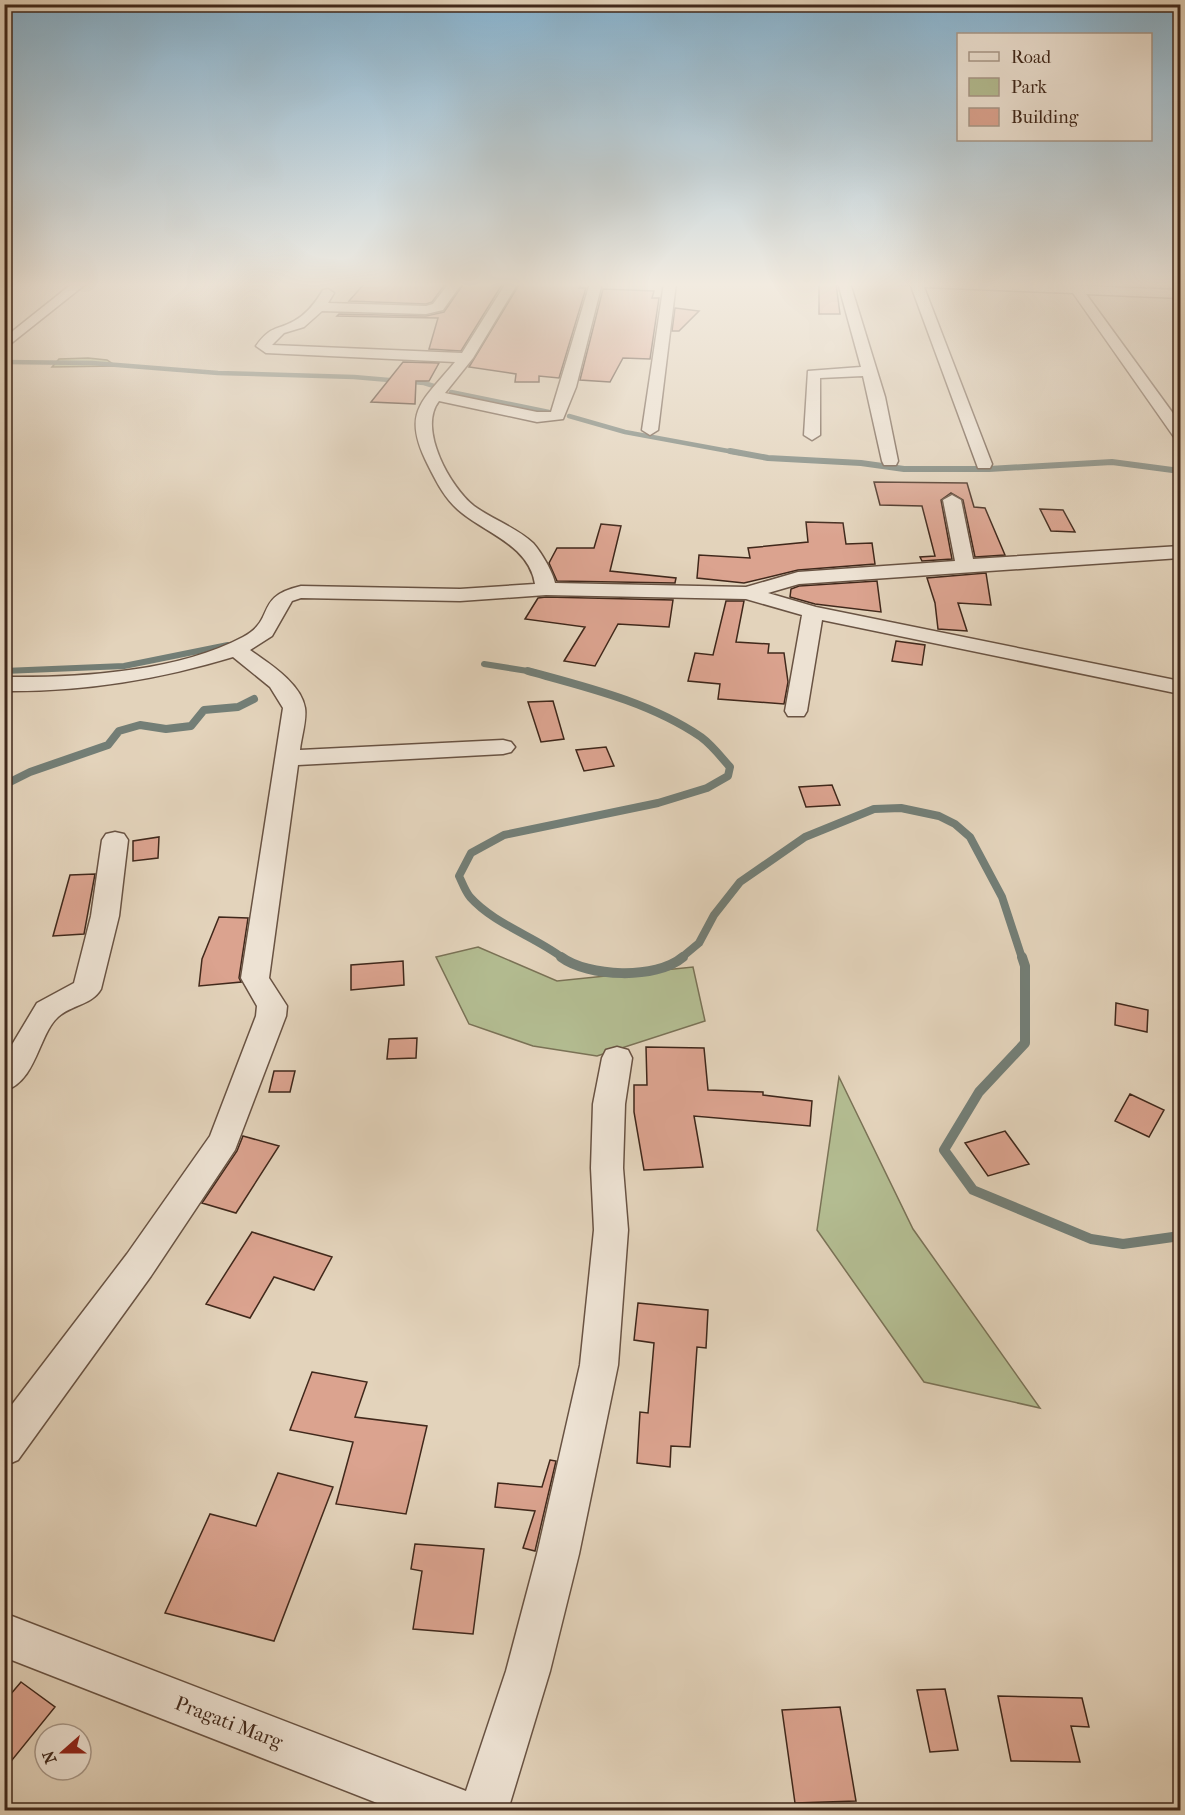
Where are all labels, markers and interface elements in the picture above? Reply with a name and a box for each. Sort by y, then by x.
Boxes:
legend [957,33,1152,141]
text: Road [1011,47,1051,68]
text: Park [1011,77,1048,98]
text: Building [1011,107,1079,128]
street label: Pragati Marg [172,1691,286,1754]
north arrow [33,1722,93,1782]
text: N [38,1747,61,1766]

